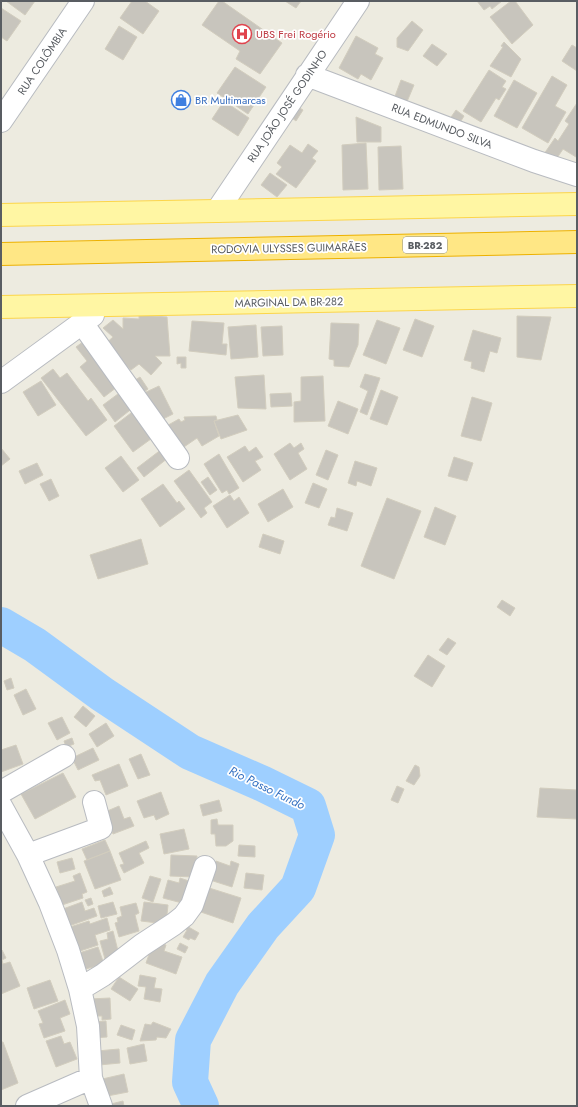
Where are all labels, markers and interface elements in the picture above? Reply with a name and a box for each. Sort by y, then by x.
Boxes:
hospital icon: UBS Frei Rogério [231,23,253,45]
street label: RUA COLÔMBIA [14,24,71,98]
place label: UBS Frei Rogério [256,26,336,42]
street label: RUA JOÃO JOSÉ GODINHO [243,46,331,165]
shop icon: BR Multimarcas [170,89,192,111]
place label: BR Multimarcas [195,92,266,108]
street label: RUA EDMUNDO SILVA [389,99,495,153]
road number: BR-282 [403,237,447,253]
street label: RODOVIA ULYSSES GUIMARÃES [211,239,367,257]
street label: MARGINAL DA BR-282 [235,293,343,311]
water label: Rio Passo Fundo [226,762,309,814]

